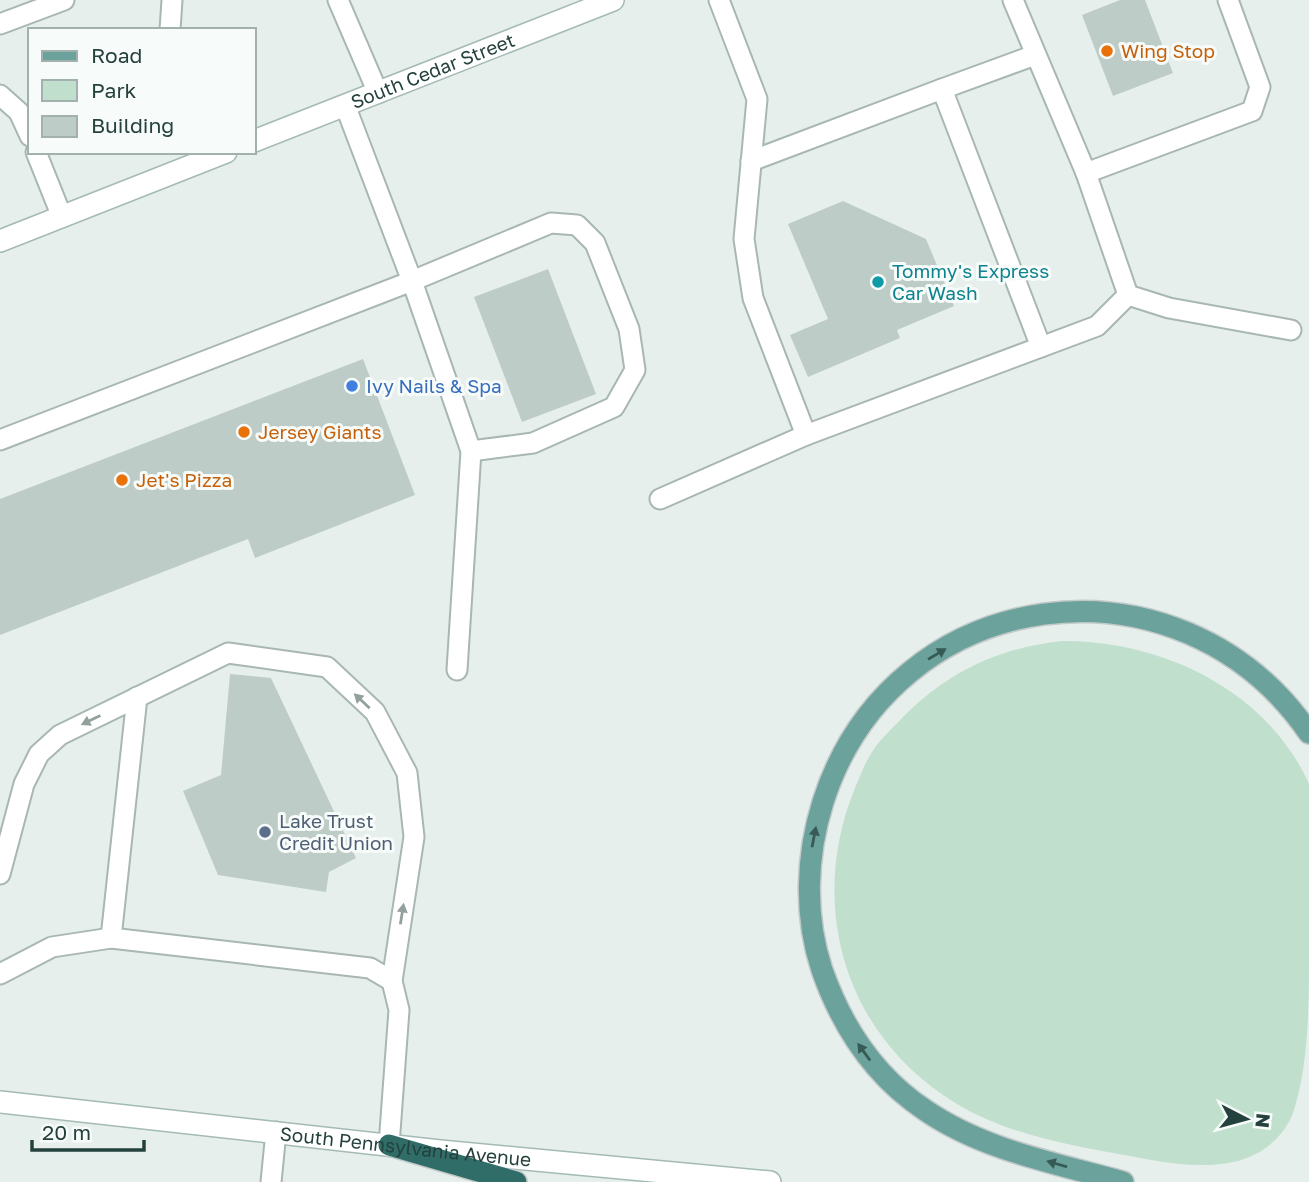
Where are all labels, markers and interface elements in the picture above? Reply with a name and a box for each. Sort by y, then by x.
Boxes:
legend [28,28,256,154]
street label: South Cedar Street [347,28,518,113]
place label: Wing Stop [1121,39,1215,62]
text: Road [91,42,142,68]
marker: Wing Stop [1099,43,1115,59]
text: Park [91,77,137,103]
text: Building [91,112,174,138]
place label: Tommy's Express Car Wash [892,259,1049,304]
marker: Tommy's Express Car Wash [870,274,886,290]
place label: Ivy Nails & Spa [366,374,502,397]
marker: Ivy Nails & Spa [344,378,360,394]
place label: Jersey Giants [258,420,381,443]
marker: Jersey Giants [236,424,252,440]
place label: Jet's Pizza [136,468,232,491]
marker: Jet's Pizza [114,472,130,488]
one-way arrow [927,648,946,661]
one-way arrow [354,692,371,709]
one-way arrow [81,714,101,725]
place label: Lake Trust Credit Union [279,809,393,854]
marker: Lake Trust Credit Union [257,824,273,840]
one-way arrow [809,826,820,848]
one-way arrow [397,903,408,925]
one-way arrow [857,1044,872,1062]
north arrow [1211,1084,1281,1154]
scale bar [32,1108,144,1152]
text: N [1251,1112,1276,1129]
text: 20 m [42,1119,91,1145]
street label: South Pennsylvania Avenue [279,1121,532,1171]
one-way arrow [1046,1158,1067,1168]

